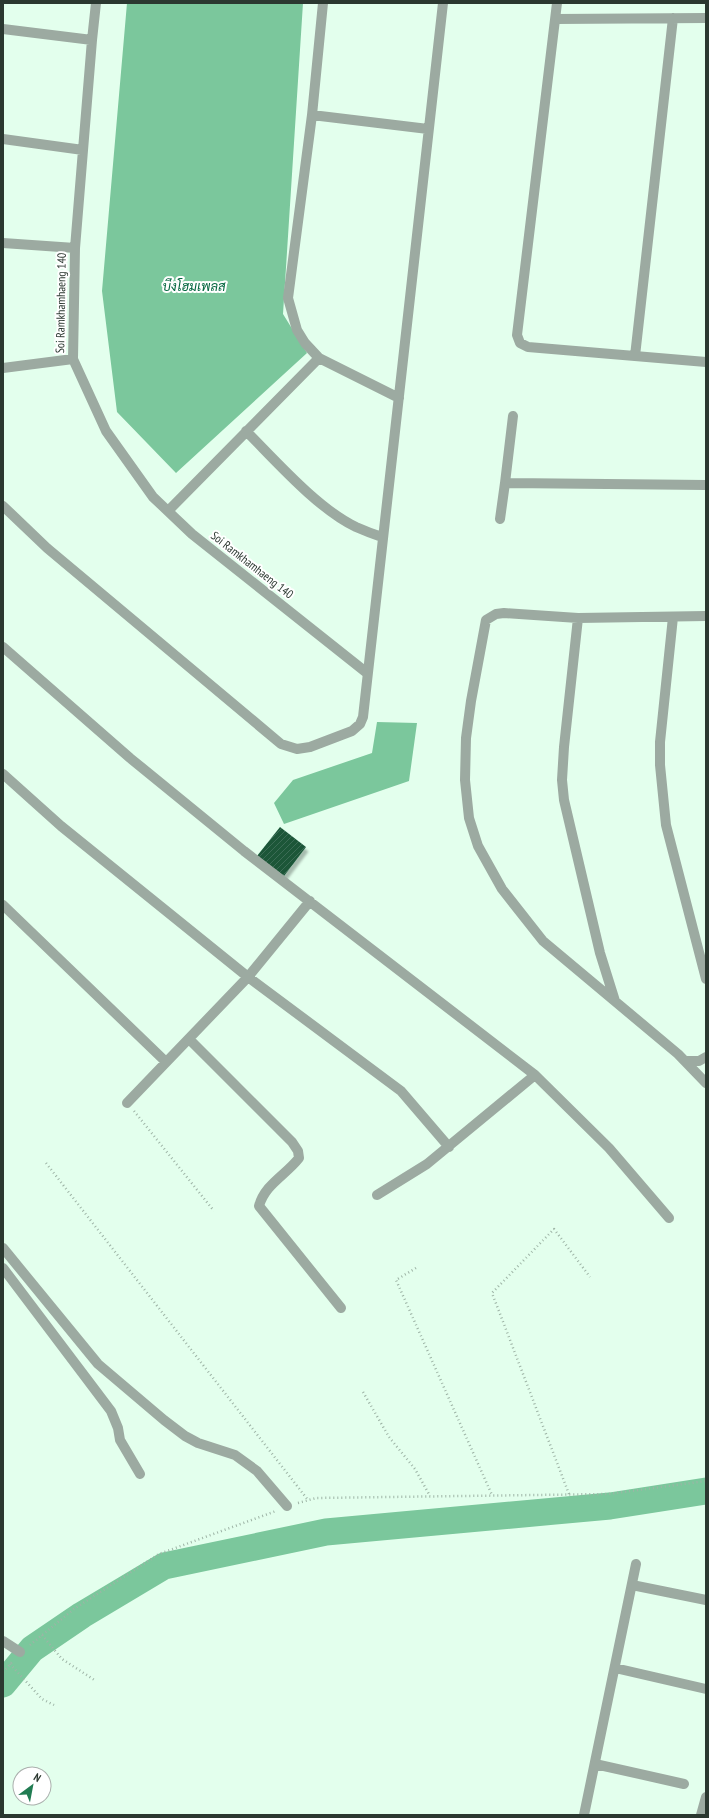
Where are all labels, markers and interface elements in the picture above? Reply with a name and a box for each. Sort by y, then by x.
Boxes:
street label: Soi Ramkhamhaeng 140 [52,253,69,353]
water label: บึงโฮมเพลส [162,278,226,295]
street label: Soi Ramkhamhaeng 140 [208,528,297,601]
north arrow [12,1766,52,1806]
text: N [31,1770,44,1785]

